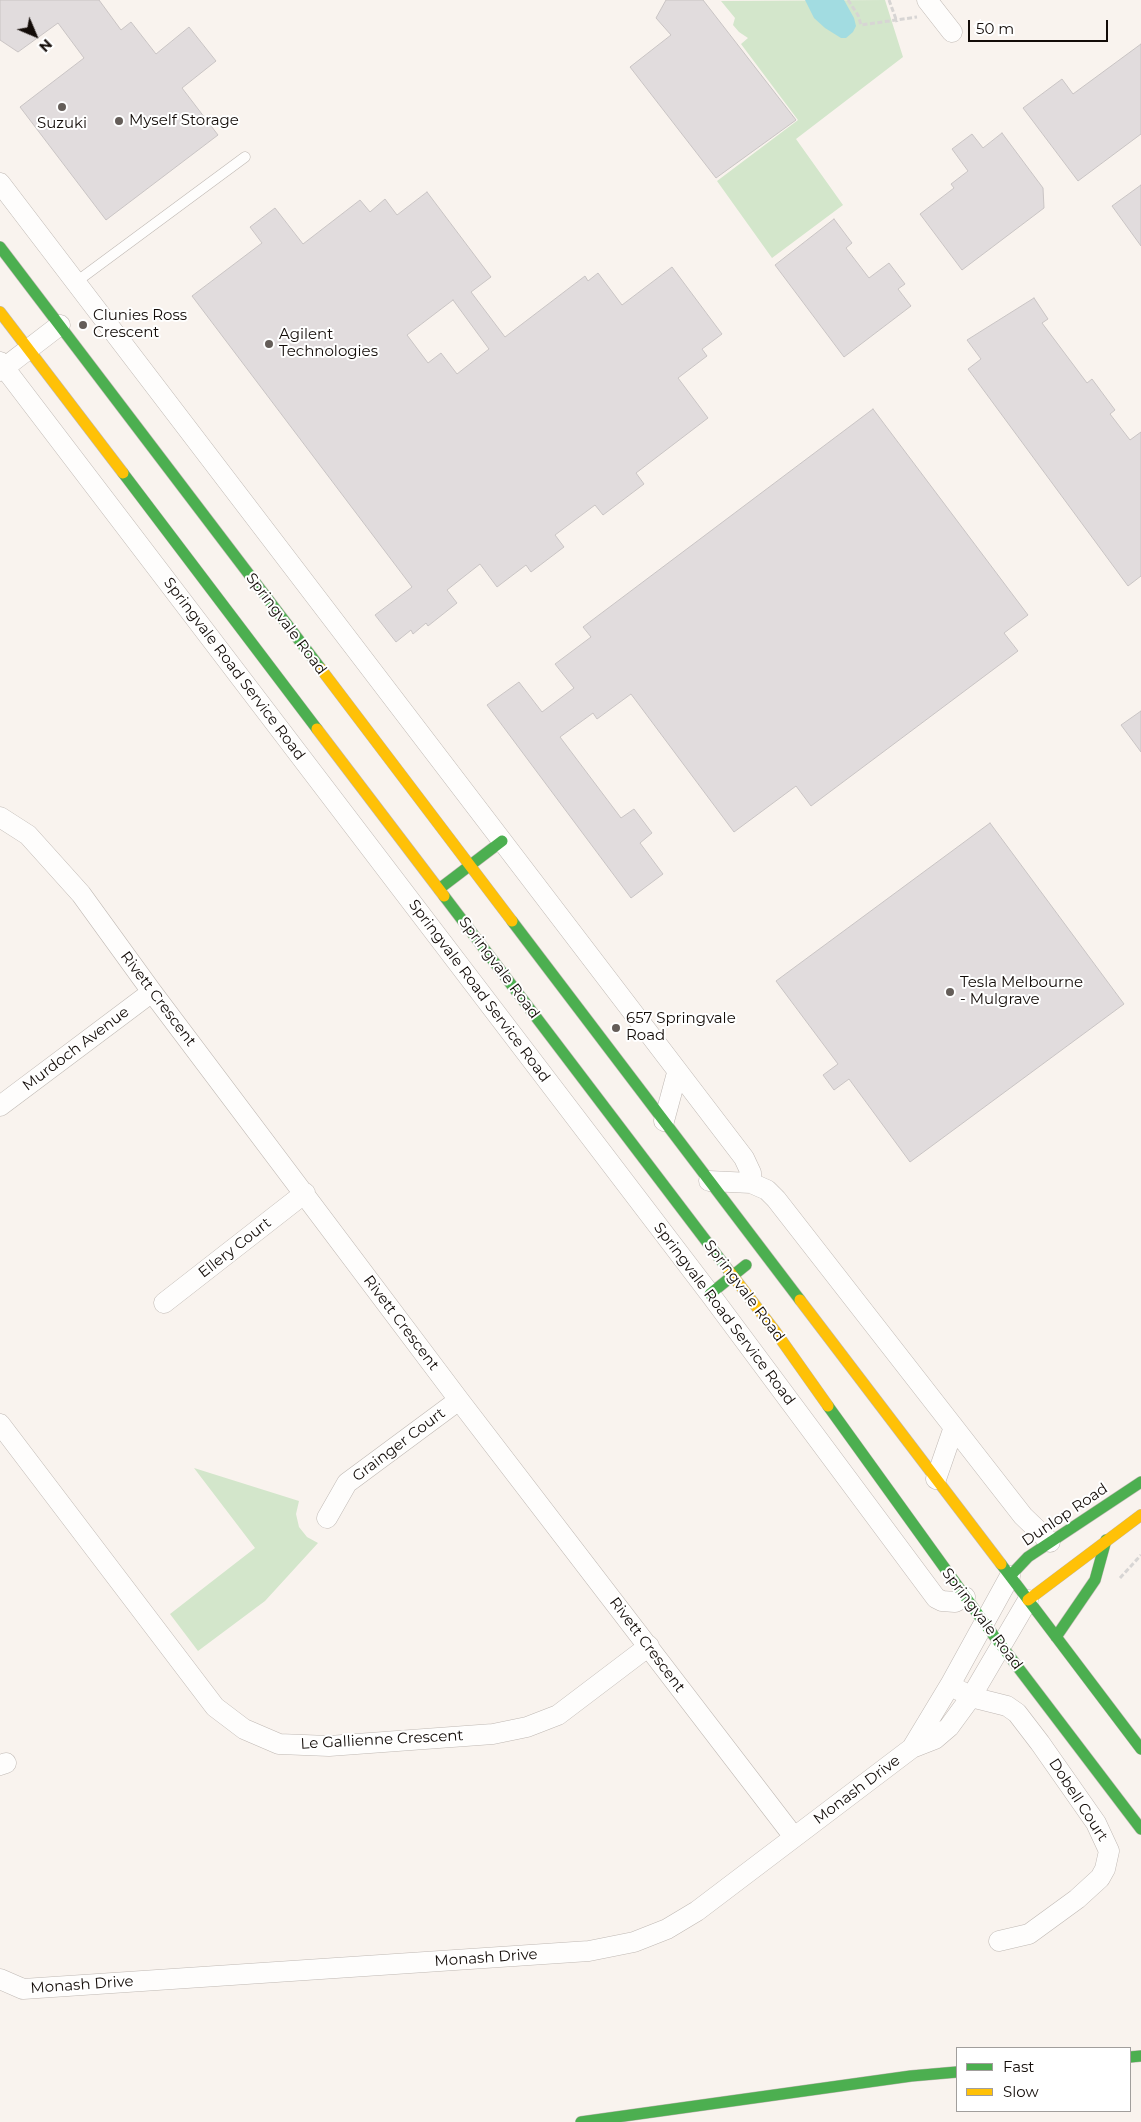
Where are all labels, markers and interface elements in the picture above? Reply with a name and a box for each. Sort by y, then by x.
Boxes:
north arrow [10,10,60,60]
scale bar [971,10,1111,42]
text: 50 m [976,19,1014,38]
text: N [35,35,56,56]
marker: Suzuki [56,101,68,113]
place label: Myself Storage [129,112,239,130]
place label: Suzuki [37,115,87,133]
marker: Myself Storage [113,115,125,127]
place label: Clunies Ross Crescent [93,307,187,342]
marker: Clunies Ross Crescent [77,319,89,331]
place label: Agilent Technologies [279,326,378,361]
marker: Agilent Technologies [263,338,275,350]
street label: Springvale Road [242,570,330,678]
street label: Springvale Road Service Road [159,574,309,764]
street label: Springvale Road Service Road [404,896,554,1086]
street label: Springvale Road [455,914,543,1022]
street label: Rivett Crescent [116,948,200,1050]
place label: Tesla Melbourne - Mulgrave [960,974,1083,1009]
marker: Tesla Melbourne - Mulgrave [944,986,956,998]
street label: Murdoch Avenue [19,1003,133,1095]
place label: 657 Springvale Road [626,1010,736,1045]
marker: 657 Springvale Road [610,1022,622,1034]
street label: Ellery Court [195,1214,275,1282]
street label: Springvale Road Service Road [649,1219,799,1409]
street label: Springvale Road [700,1237,788,1345]
street label: Rivett Crescent [359,1272,443,1374]
street label: Grainger Court [349,1404,449,1486]
street label: Dunlop Road [1019,1480,1111,1550]
street label: Springvale Road [938,1565,1026,1673]
street label: Rivett Crescent [605,1594,689,1696]
street label: Le Gallienne Crescent [300,1727,464,1753]
street label: Monash Drive [810,1752,904,1828]
street label: Dobell Court [1045,1755,1111,1845]
street label: Monash Drive [434,1945,538,1971]
street label: Monash Drive [30,1972,134,1998]
legend [956,2047,1131,2112]
text: Fast [1003,2057,1034,2076]
text: Slow [1003,2082,1039,2101]

